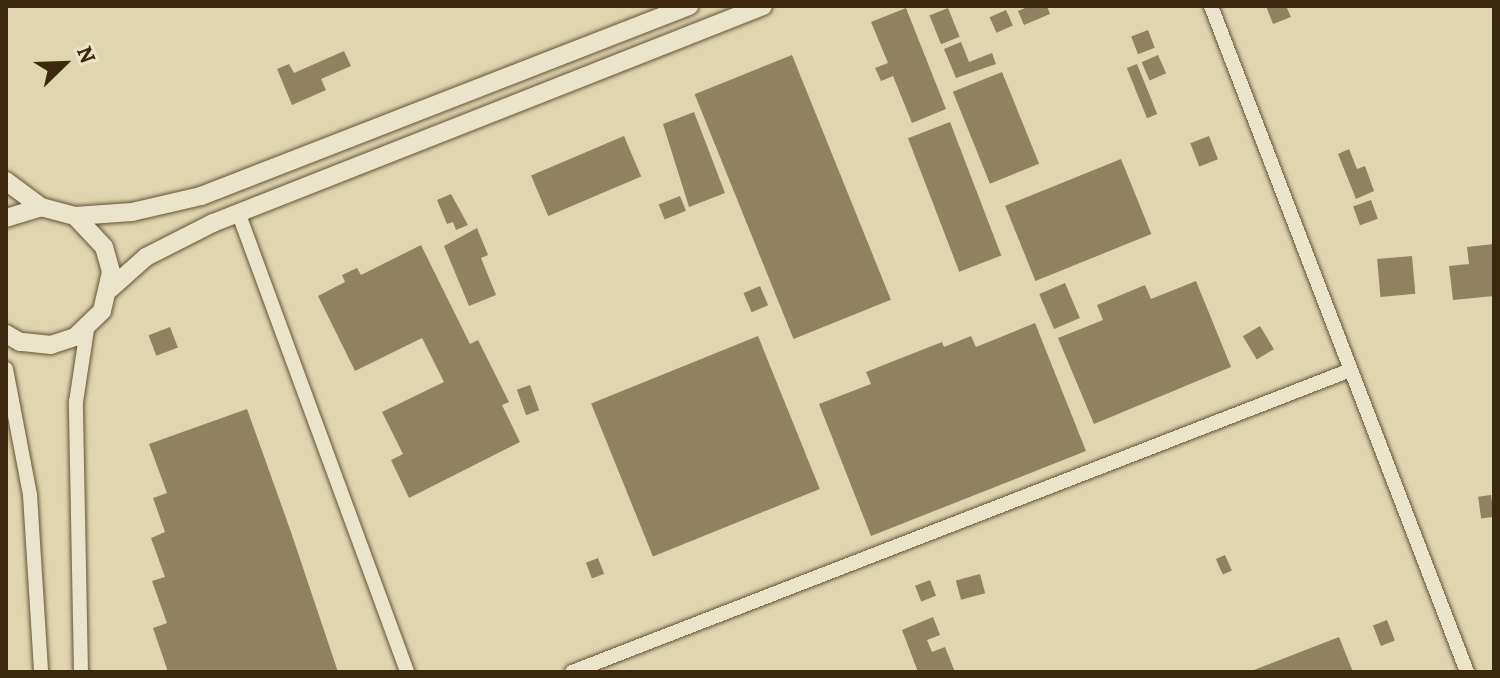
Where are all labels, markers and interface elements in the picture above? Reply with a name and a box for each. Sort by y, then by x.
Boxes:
north arrow [24,24,104,104]
text: N [69,41,103,68]

